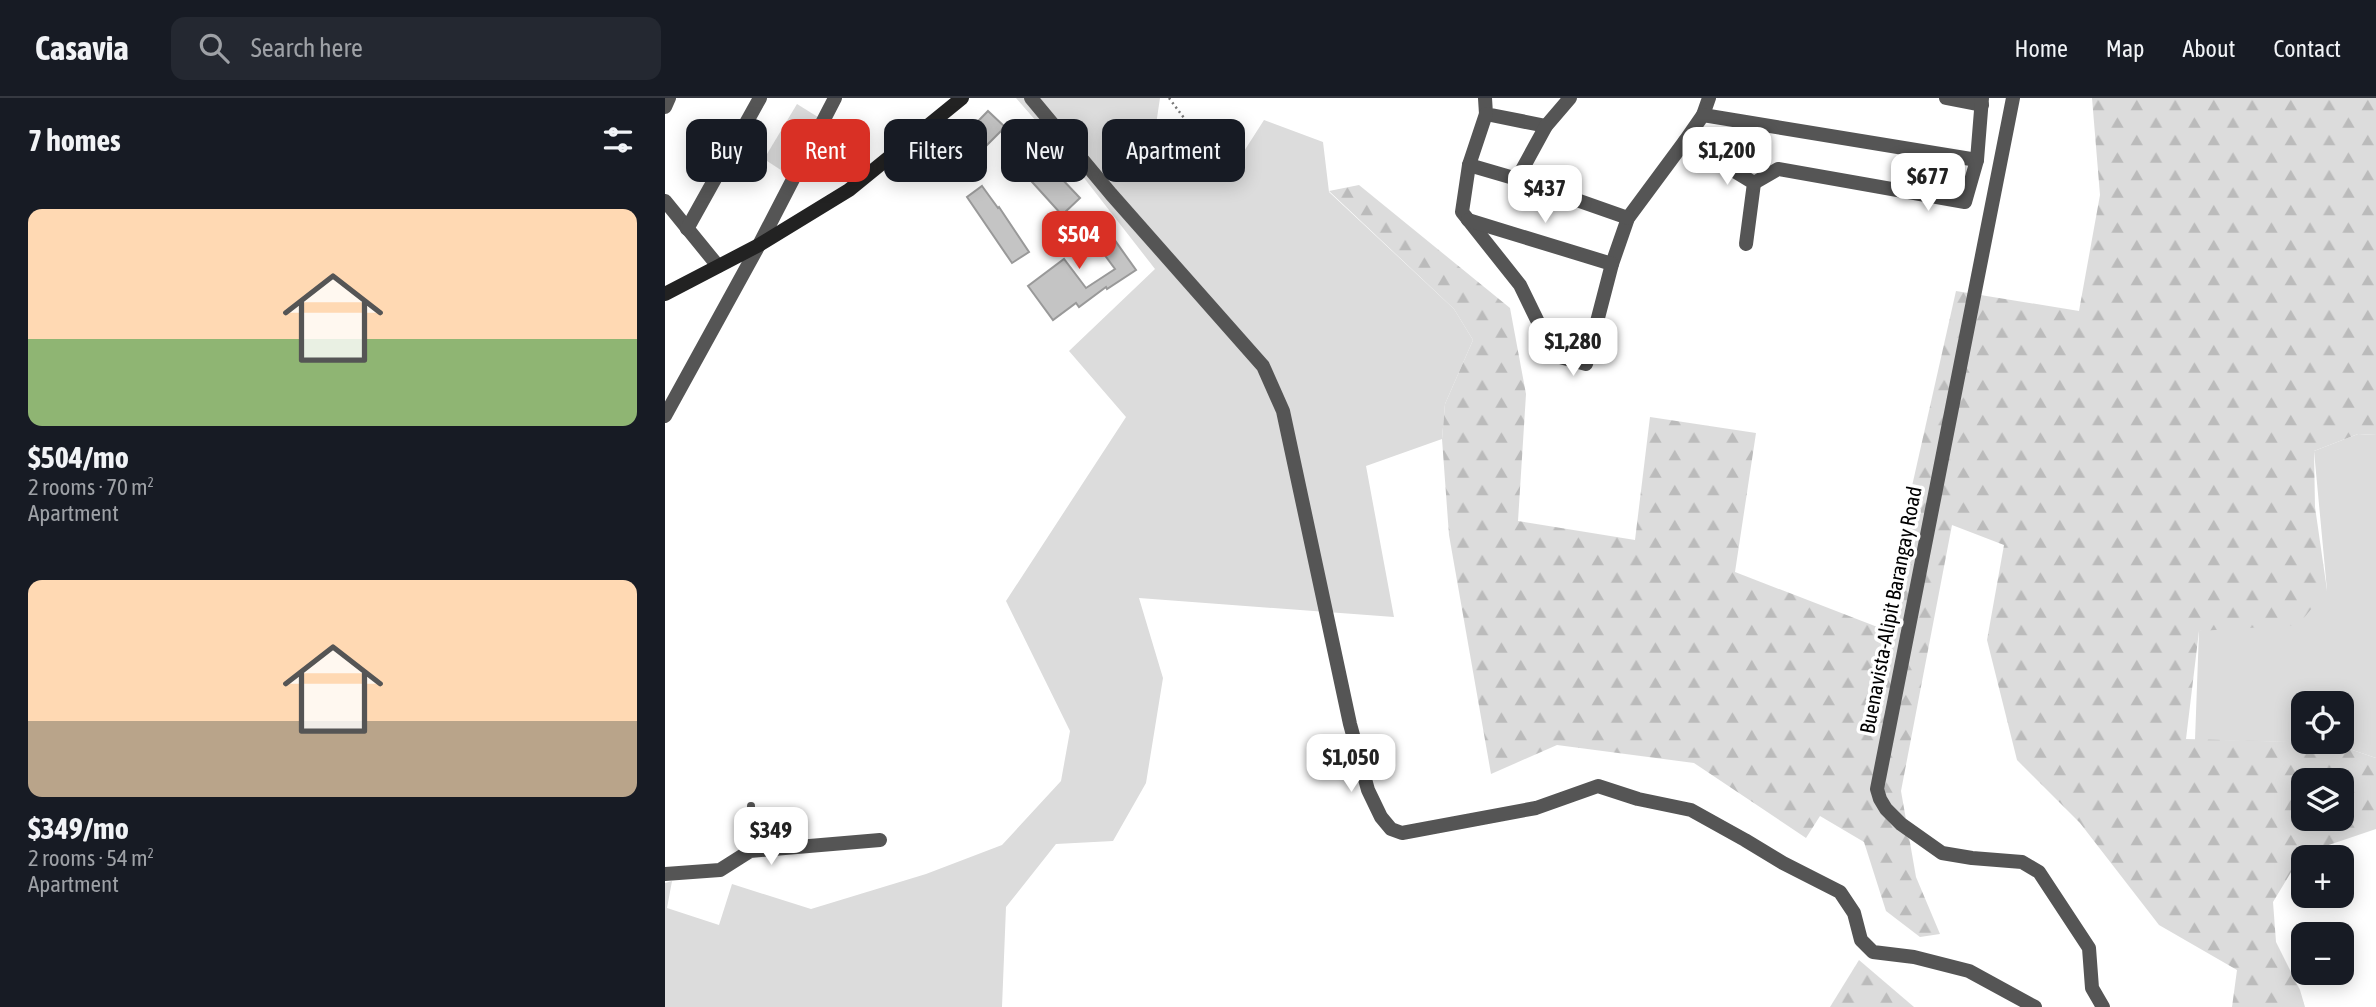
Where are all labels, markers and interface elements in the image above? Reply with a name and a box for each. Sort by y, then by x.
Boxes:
search box [171,17,661,80]
text: Casavia [35,29,129,67]
icon: search [195,29,233,67]
text: Search here [251,33,363,63]
text: Home [2014,35,2068,62]
text: Map [2106,35,2144,62]
text: About [2182,35,2235,62]
text: Contact [2273,35,2341,62]
chip: Buy [686,119,767,182]
chip: Rent [781,119,870,182]
chip: Filters [884,119,987,182]
chip: New [1001,119,1088,182]
chip: Apartment [1102,119,1245,182]
icon: filters [599,121,637,159]
text: 7 homes [28,123,121,157]
pin: $1,200 [1670,127,1784,187]
text: $1,200 [1699,137,1756,163]
pin: $677 [1887,153,1969,213]
text: $677 [1907,163,1949,189]
pin: $437 [1504,166,1586,225]
text: $437 [1524,175,1566,201]
pin: $504 [1038,212,1120,271]
text: $504 [1058,221,1100,247]
icon: home [270,255,396,381]
pin: $1,280 [1516,318,1630,378]
text: $1,280 [1545,328,1602,354]
text: $504/mo [28,440,129,474]
text: 2 rooms · 70 m² [28,474,154,500]
street label: Buenavista-Alipit Barangay Road [1854,484,1926,735]
text: Apartment [28,500,119,526]
icon: home [270,626,396,752]
map controls [2291,691,2354,985]
button: locate [2291,691,2354,754]
pin: $1,050 [1294,734,1408,794]
text: $1,050 [1323,744,1380,770]
button: layers [2291,768,2354,831]
pin: $349 [730,808,812,867]
text: $349/mo [28,811,129,845]
text: $349 [750,817,792,843]
text: 2 rooms · 54 m² [28,845,154,871]
button: + [2291,845,2354,908]
text: Apartment [28,871,119,897]
button: − [2291,922,2354,985]

